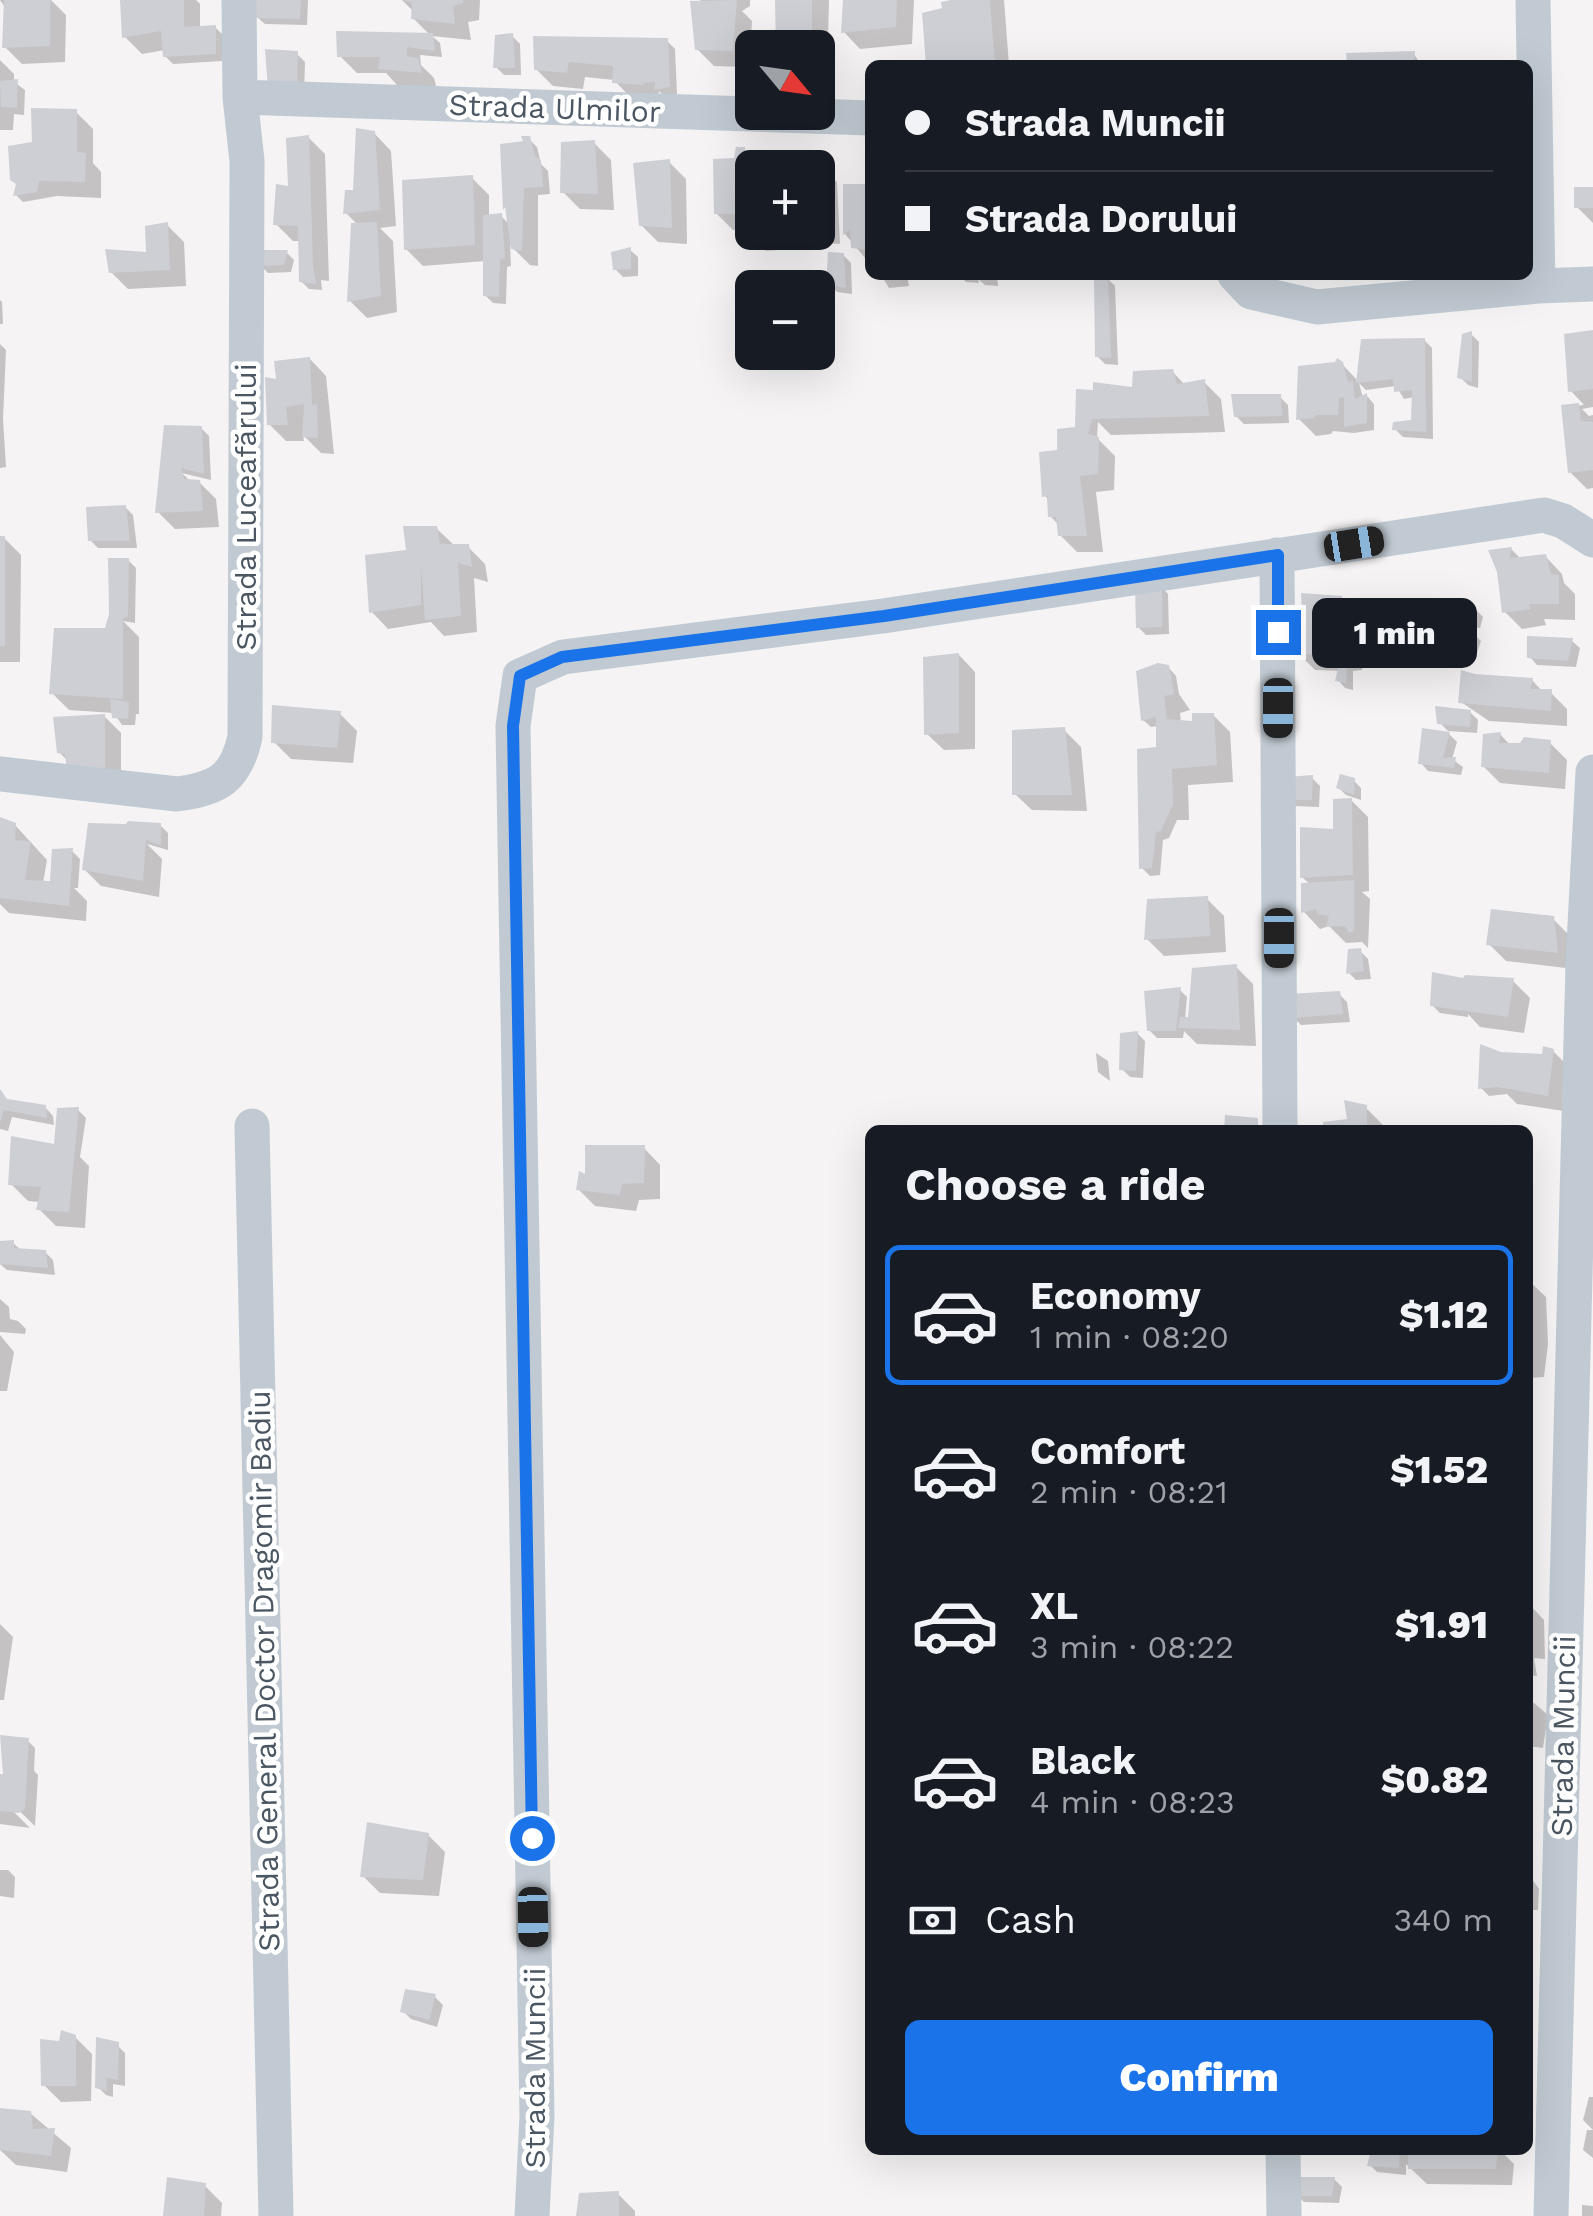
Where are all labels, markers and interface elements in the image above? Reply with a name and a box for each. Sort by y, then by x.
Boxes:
north arrow [735,30,835,130]
map controls [735,30,835,370]
street label: Strada Ulmilor [448,87,662,129]
text: Strada Muncii [965,101,1226,145]
button: + [735,150,835,250]
text: Strada Dorului [965,197,1237,241]
button: − [735,270,835,370]
street label: Strada Luceafărului [228,363,263,651]
car [1322,524,1386,564]
callout: 1 min [1313,597,1478,667]
route end [1256,610,1301,655]
text: 1 min [1353,614,1436,652]
car [1263,678,1293,738]
car [1264,908,1294,968]
text: Choose a ride [905,1158,1205,1211]
icon: car [910,1270,1000,1360]
text: Economy [1030,1274,1201,1318]
text: $1.12 [1399,1293,1488,1337]
text: 1 min · 08:20 [1030,1318,1229,1356]
street label: Strada General Doctor Dragomir Badiu [242,1390,286,1952]
icon: car [910,1425,1000,1515]
text: Comfort [1030,1429,1185,1473]
text: $1.52 [1390,1448,1488,1492]
text: 2 min · 08:21 [1030,1473,1228,1511]
icon: car [910,1580,1000,1670]
text: XL [1030,1584,1078,1628]
text: $1.91 [1395,1603,1488,1647]
text: 3 min · 08:22 [1030,1628,1234,1666]
street label: Strada Muncii [1544,1635,1582,1837]
icon: car [910,1735,1000,1825]
text: Black [1030,1739,1136,1783]
text: $0.82 [1381,1758,1488,1802]
text: 4 min · 08:23 [1030,1783,1235,1821]
route start [510,1816,555,1861]
car [517,1887,549,1947]
icon: cash [905,1893,960,1948]
text: Cash [985,1898,1076,1942]
text: 340 m [1393,1901,1493,1939]
street label: Strada Muncii [517,1967,552,2169]
button: Confirm [905,2020,1493,2135]

